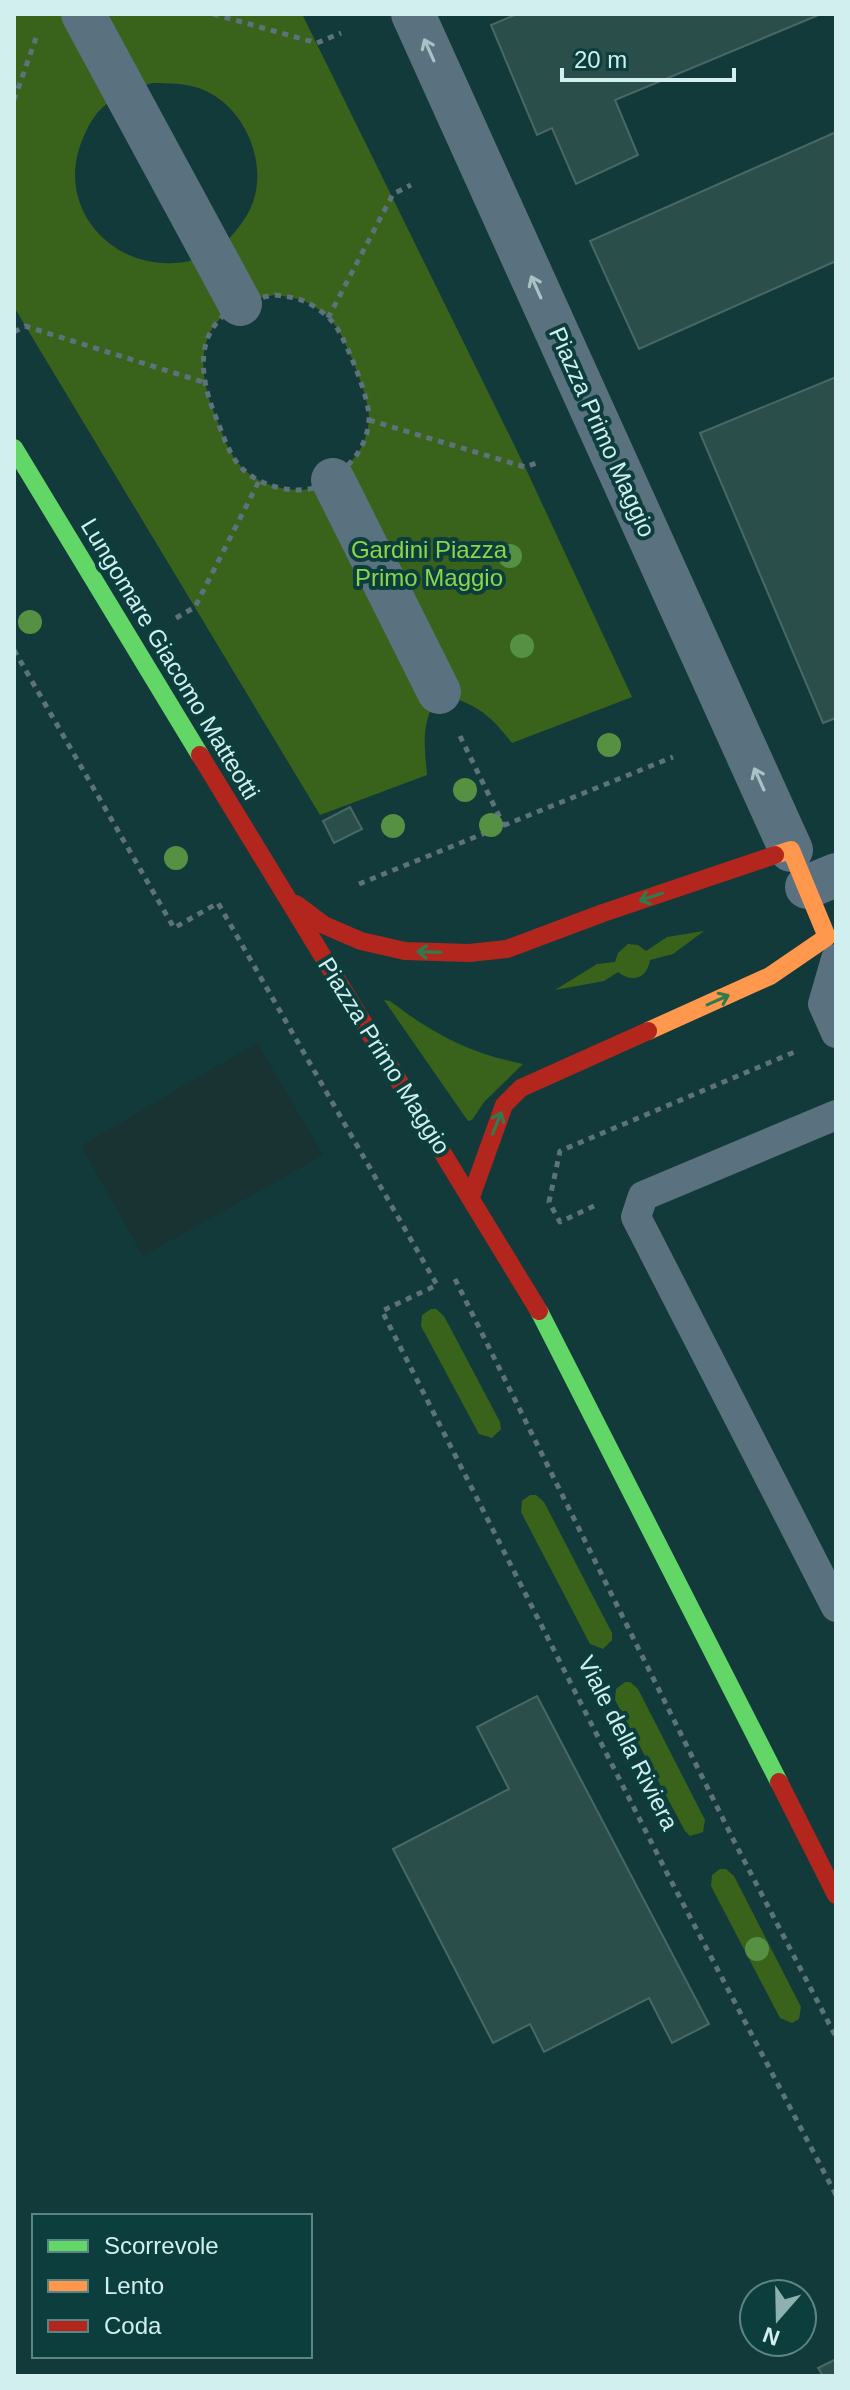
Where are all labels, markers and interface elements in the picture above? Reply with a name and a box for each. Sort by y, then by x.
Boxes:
scale bar [562,32,734,82]
one-way arrow [421,39,436,63]
text: 20 m [574,46,627,73]
one-way arrow [528,276,543,300]
street label: Piazza Primo Maggio [544,323,661,541]
street label: Lungomare Giacomo Matteotti [76,513,265,804]
park label: Gardini Piazza Primo Maggio [351,536,508,591]
one-way arrow [750,768,765,792]
one-way arrow [639,890,665,905]
one-way arrow [416,944,443,959]
street label: Piazza Primo Maggio [313,952,456,1159]
one-way arrow [705,991,730,1006]
one-way arrow [490,1111,505,1136]
street label: Viale della Riviera [573,1651,684,1835]
legend [32,2214,312,2358]
text: Scorrevole [104,2232,219,2259]
text: Lento [104,2272,164,2299]
north arrow [738,2278,818,2358]
text: Coda [104,2312,162,2339]
text: N [760,2322,783,2351]

